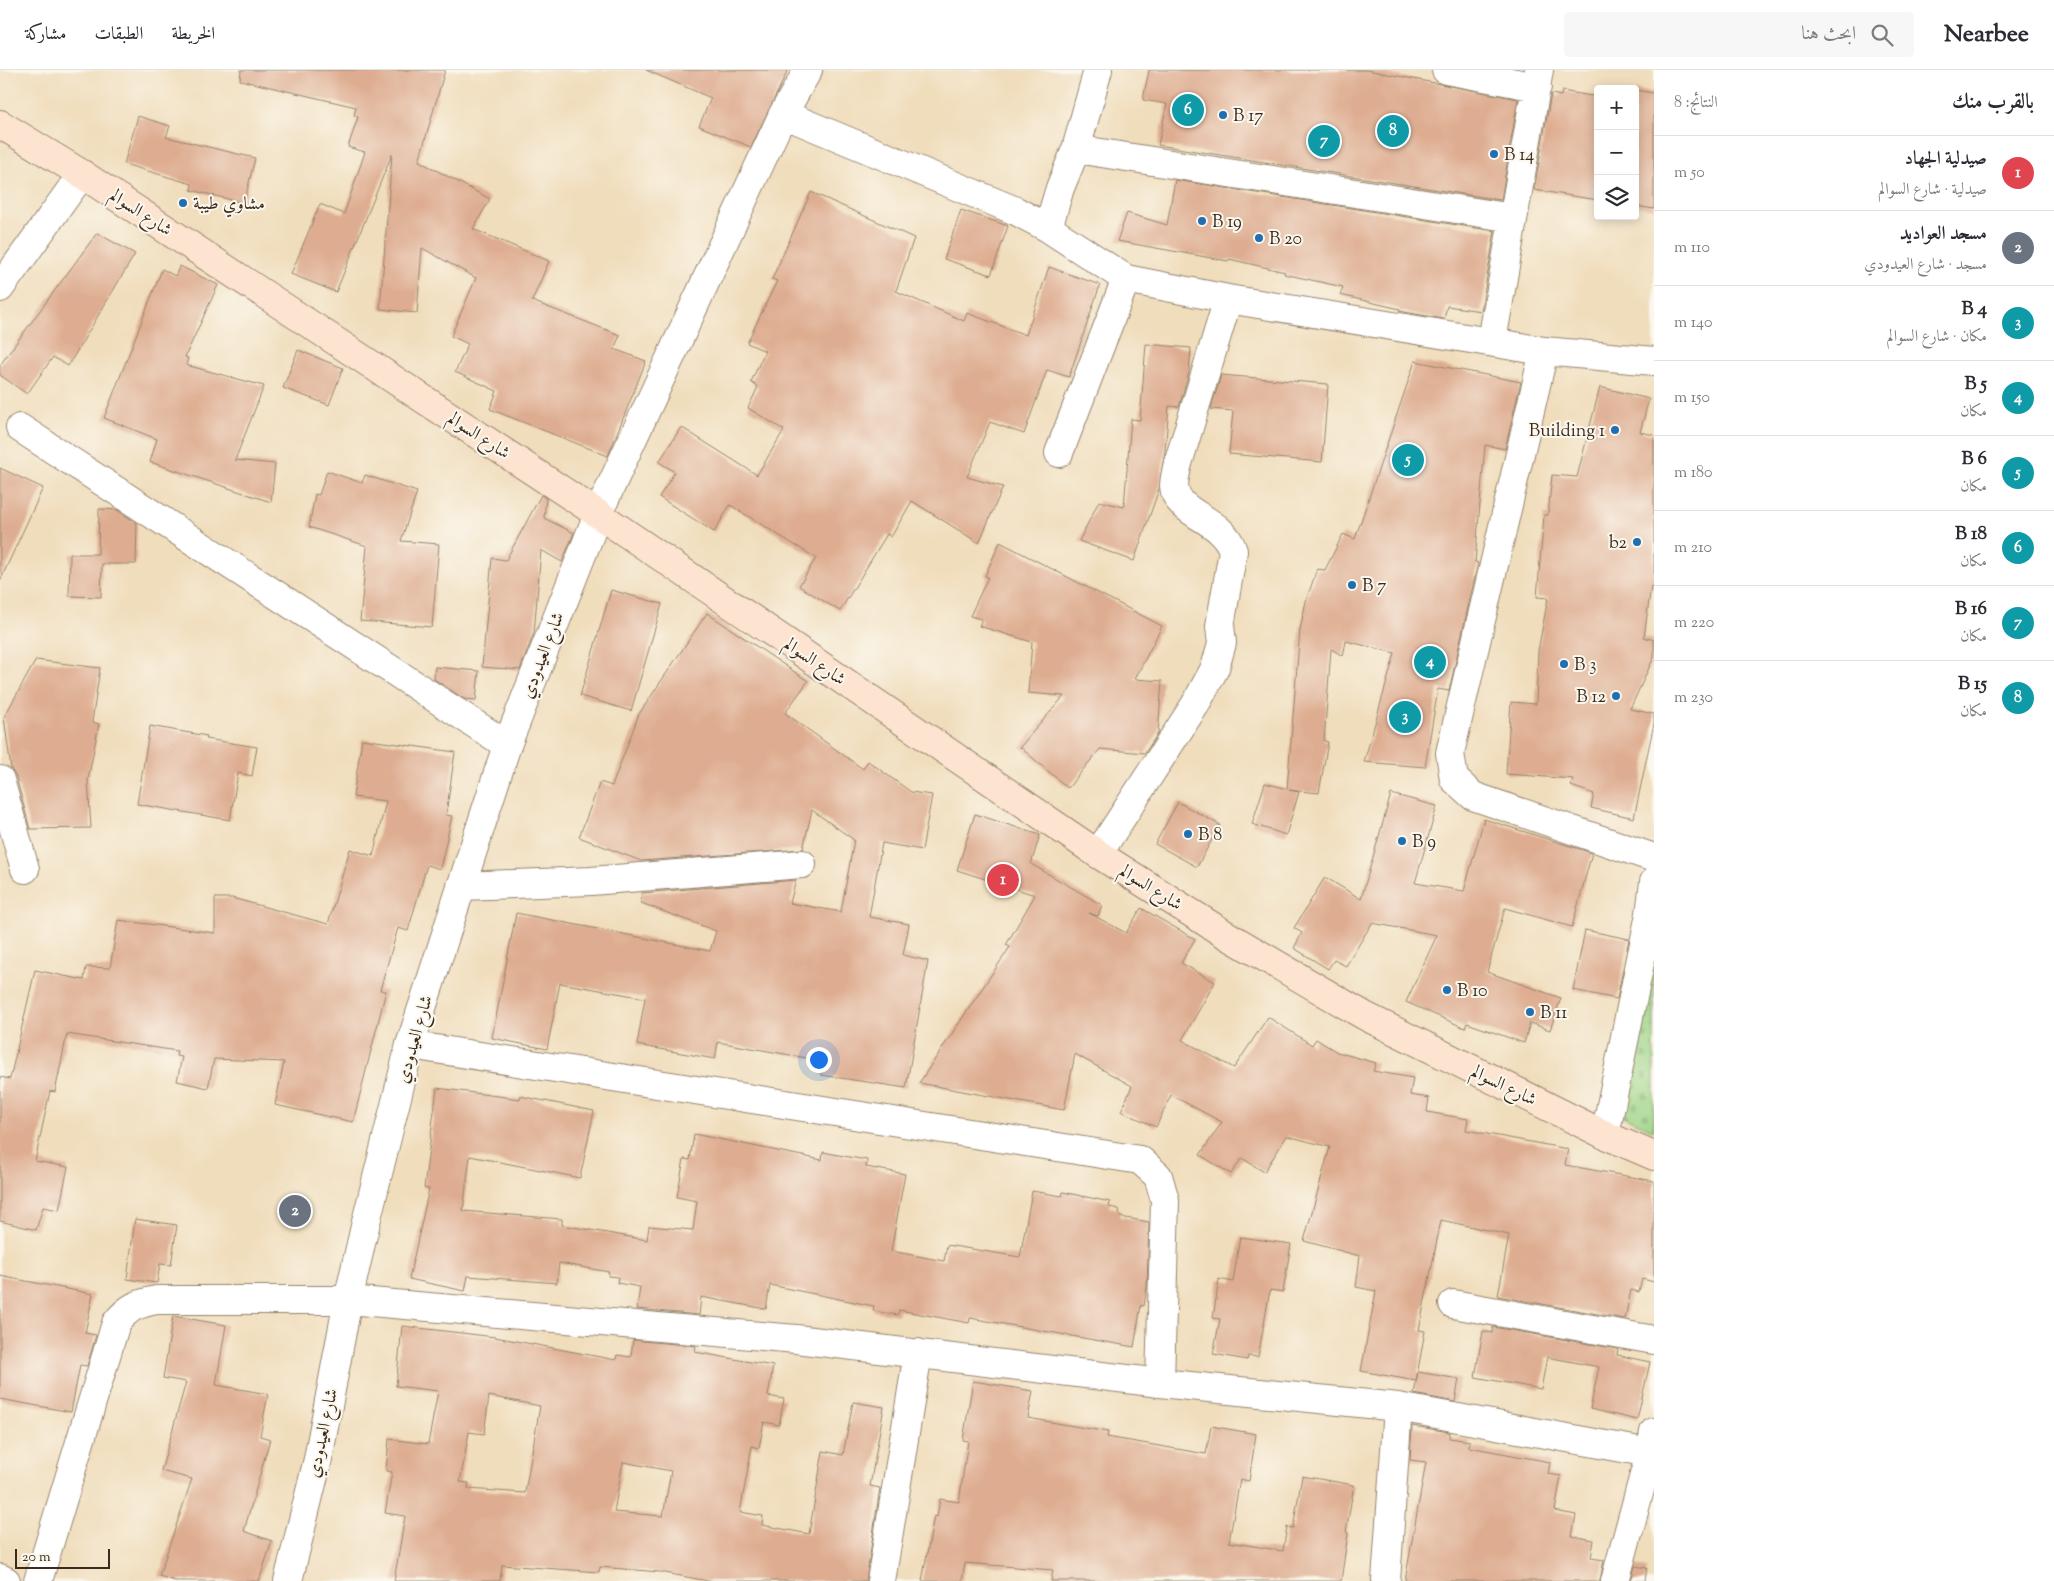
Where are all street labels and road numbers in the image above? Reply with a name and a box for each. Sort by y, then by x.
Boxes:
street label: شارع السوالم [103,184,177,245]
street label: شارع السوالم [441,407,515,468]
street label: شارع العيدودي [515,609,572,703]
street label: شارع السوالم [777,632,850,694]
street label: شارع السوالم [1113,859,1187,919]
street label: شارع العيدودي [391,992,441,1087]
street label: شارع السوالم [1465,1060,1540,1115]
street label: شارع العيدودي [302,1386,346,1480]

